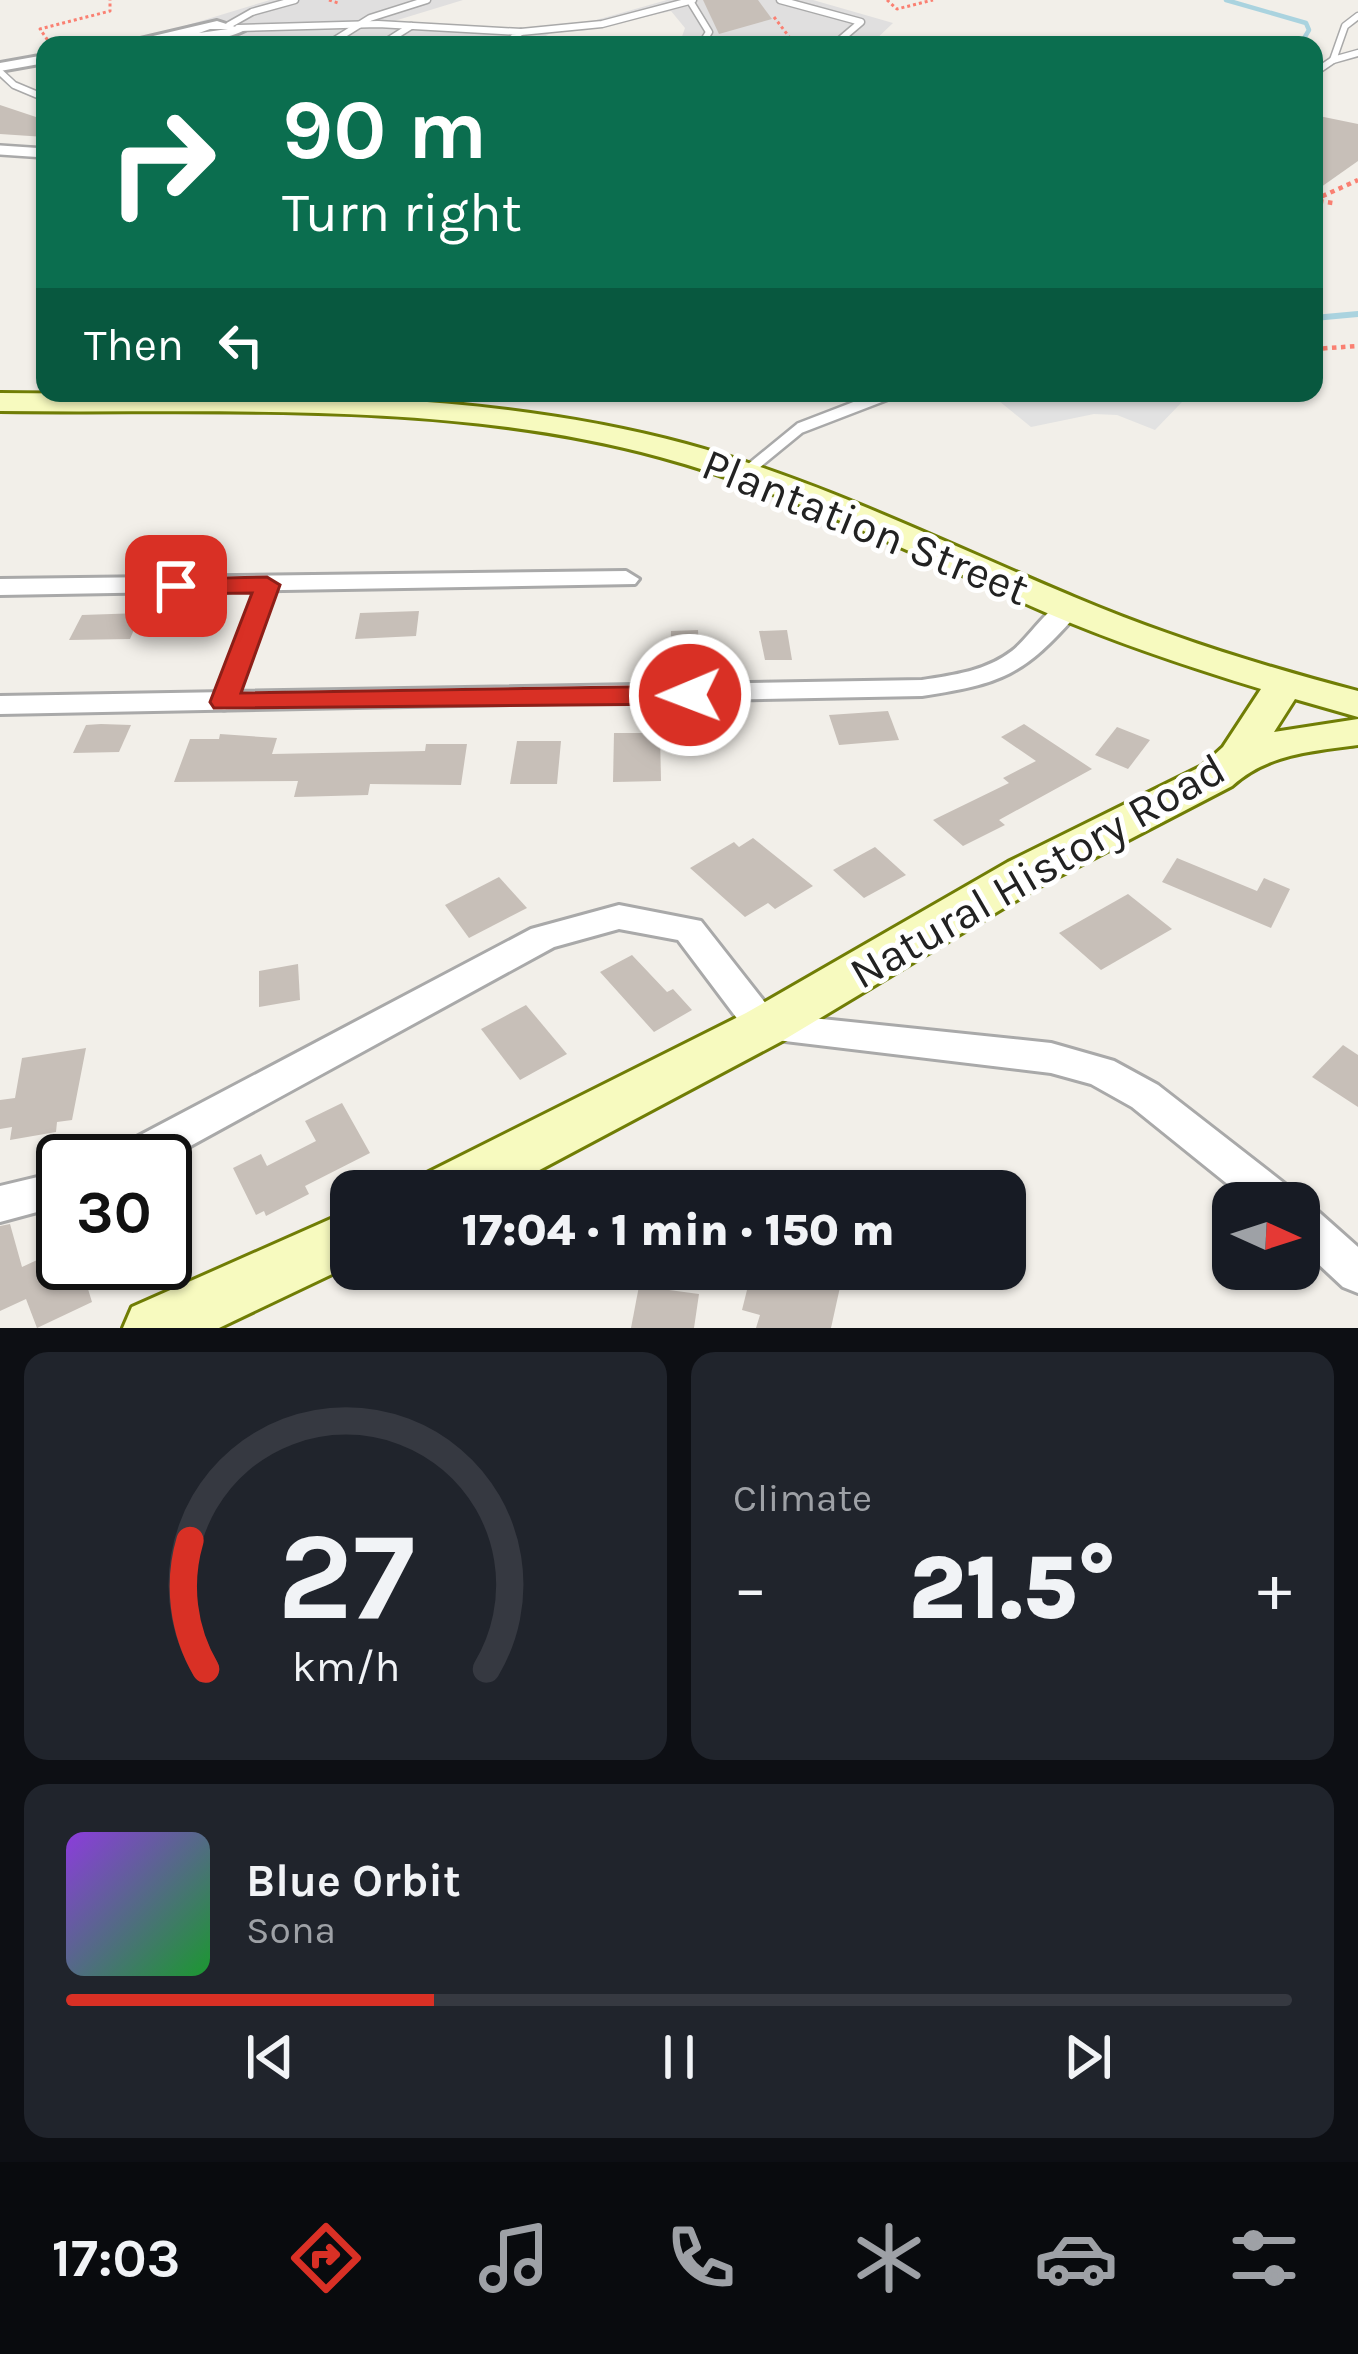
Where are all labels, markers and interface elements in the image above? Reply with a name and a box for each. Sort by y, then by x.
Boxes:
text: 90 m [282,81,487,179]
icon: right [84,84,240,240]
text: Turn right [282,181,522,245]
icon: left [208,312,274,378]
text: Then [84,319,184,371]
street label: Plantation Street [695,438,1036,616]
pin [125,535,227,637]
icon: arrive [143,553,209,619]
position arrow [627,632,753,758]
street label: Natural History Road [841,742,1235,1000]
speed limit sign: 30 [36,1134,192,1290]
north arrow [1212,1182,1320,1290]
map controls [1212,1182,1320,1290]
text: 17:04 · 1 min · 150 m [461,1204,895,1256]
text: Climate [733,1475,872,1521]
text: 27 [277,1504,414,1649]
text: 21.5° [909,1535,1116,1641]
text: − [733,1549,768,1627]
text: + [1257,1549,1292,1627]
text: km/h [291,1642,400,1692]
text: Blue Orbit [246,1855,461,1907]
text: Sona [246,1907,336,1953]
icon: previous [237,2024,303,2090]
icon: pause [646,2024,712,2090]
icon: next [1055,2024,1121,2090]
icon: directions [284,2216,368,2300]
icon: music [472,2216,556,2300]
icon: phone [659,2216,743,2300]
icon: climate [847,2216,931,2300]
icon: car [1034,2216,1118,2300]
icon: filters [1222,2216,1306,2300]
text: 17:03 [52,2226,180,2290]

